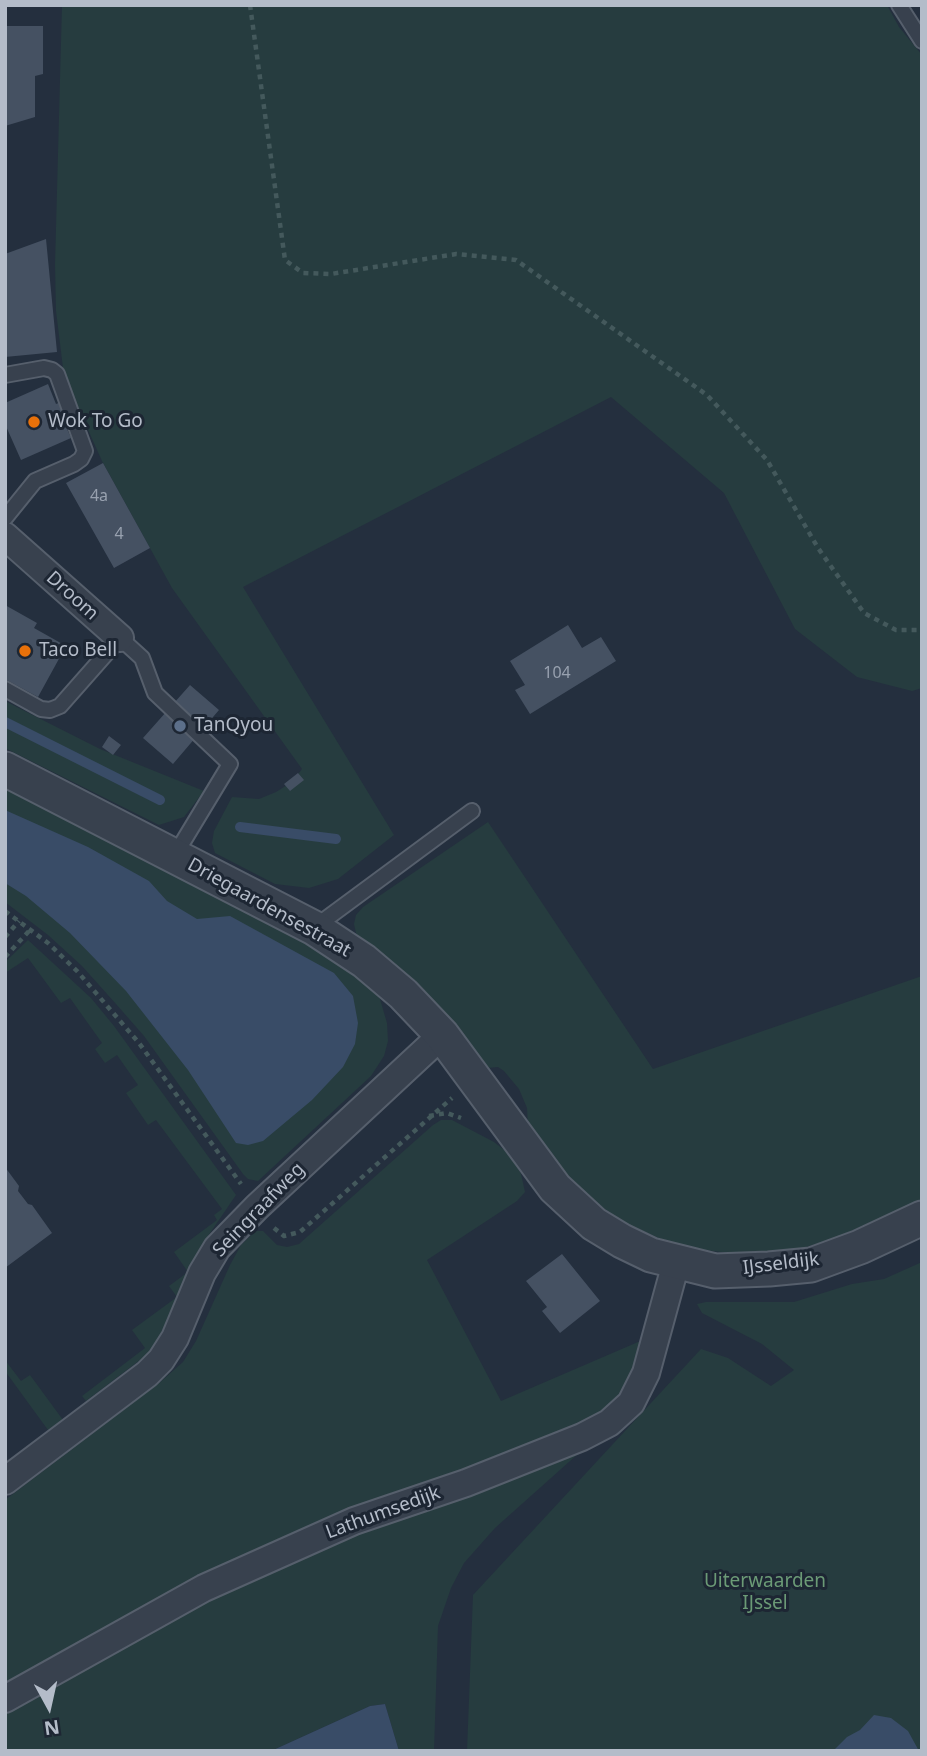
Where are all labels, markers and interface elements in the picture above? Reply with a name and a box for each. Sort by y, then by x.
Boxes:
place label: Wok To Go [48,411,143,433]
marker: Wok To Go [26,414,42,430]
house number: 4a [90,486,108,506]
house number: 4 [114,524,124,544]
street label: Droom [41,567,103,625]
place label: Taco Bell [39,640,117,662]
marker: Taco Bell [17,643,33,659]
house number: 104 [543,663,571,683]
place label: TanQyou [194,715,273,737]
marker: TanQyou [172,718,188,734]
street label: Driegaardensestraat [183,854,355,962]
street label: Seingraafweg [208,1158,310,1262]
street label: IJsseldijk [741,1248,821,1280]
street label: Lathumsedijk [323,1482,443,1544]
park label: Uiterwaarden IJssel [704,1571,826,1615]
north arrow [14,1672,84,1742]
text: N [42,1714,61,1742]

